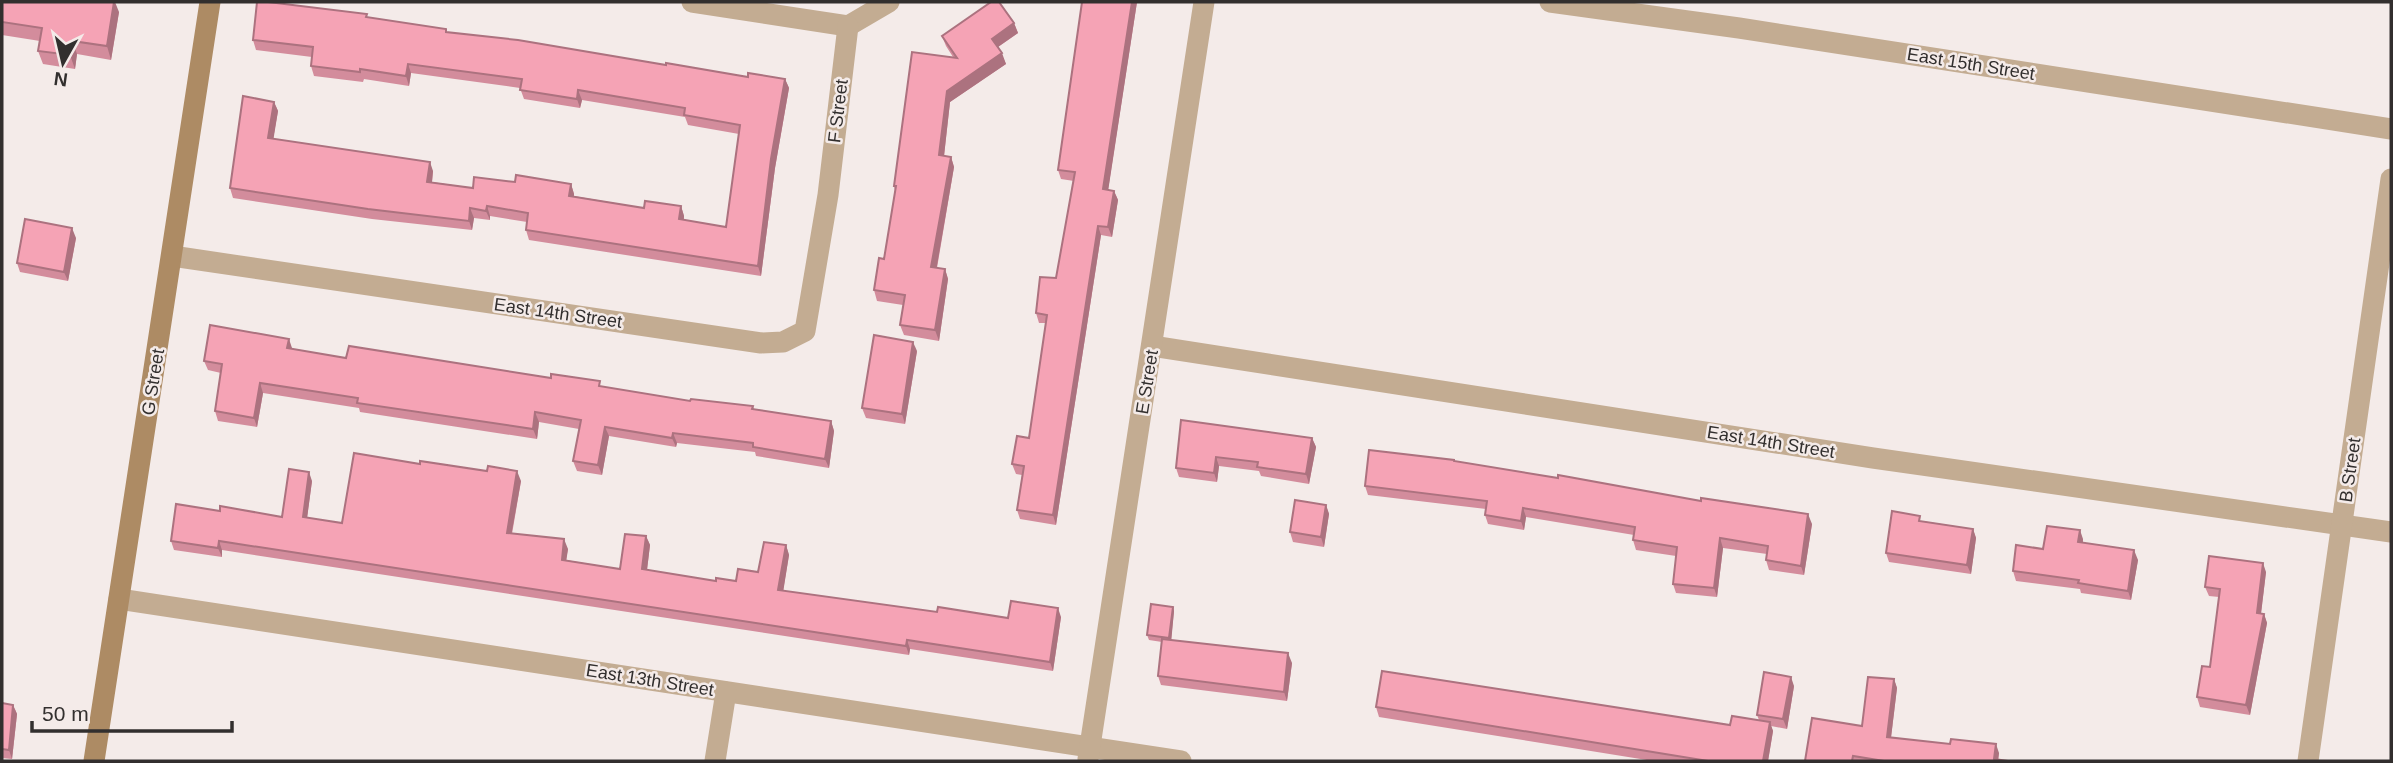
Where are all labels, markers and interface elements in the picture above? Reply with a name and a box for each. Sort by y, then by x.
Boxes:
north arrow [28,28,98,98]
street label: East 15th Street [1906,44,2036,84]
text: N [52,68,69,91]
street label: F Street [824,78,852,144]
street label: East 14th Street [493,294,623,332]
street label: G Street [138,347,168,417]
street label: E Street [1132,348,1162,416]
street label: East 14th Street [1706,422,1836,462]
street label: B Street [2336,436,2364,504]
street label: East 13th Street [585,660,715,700]
scale bar [32,690,231,734]
text: 50 m [42,702,89,725]

